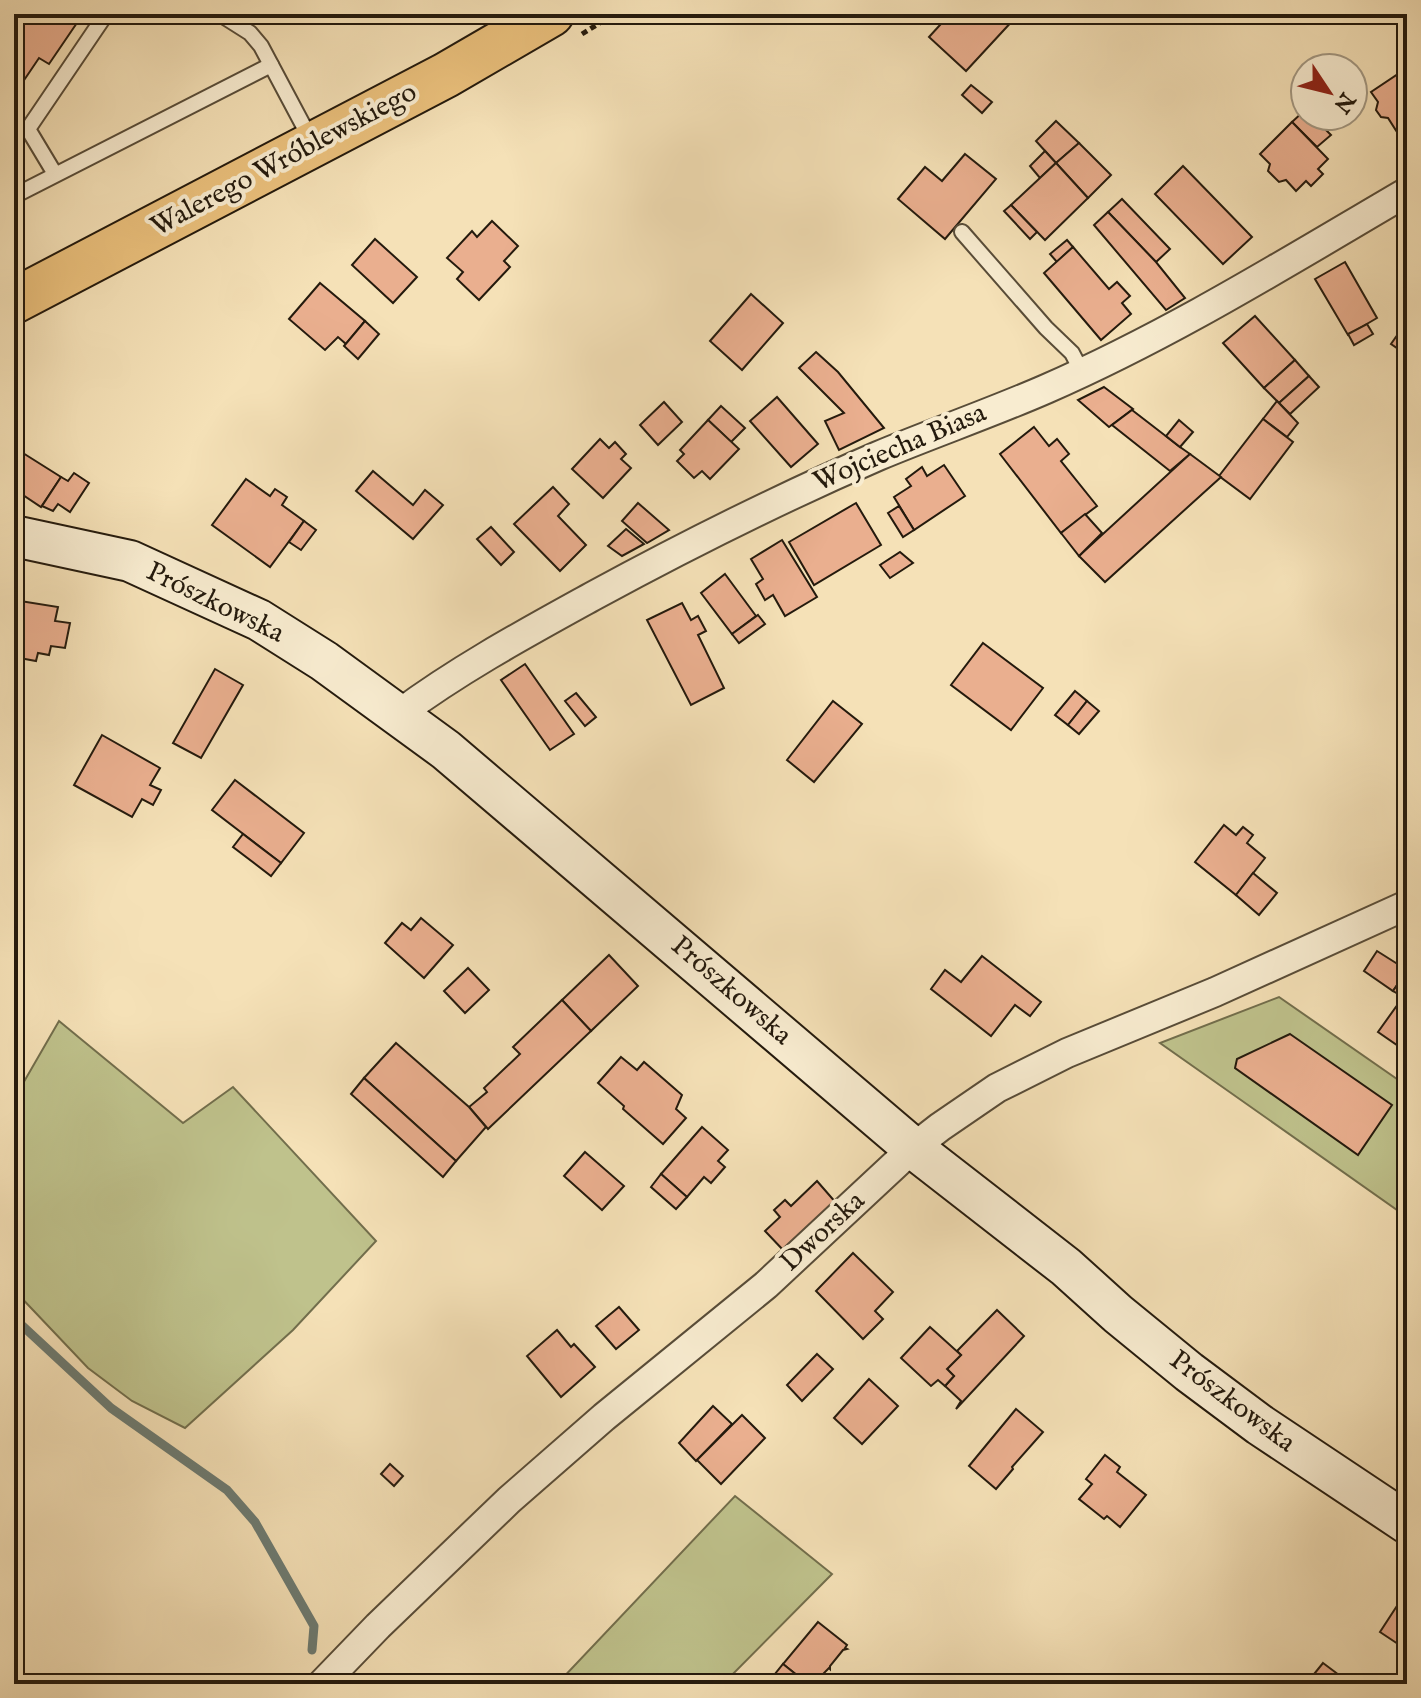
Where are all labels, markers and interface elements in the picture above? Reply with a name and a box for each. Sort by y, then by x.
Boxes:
north arrow [1289,52,1369,132]
street label: Walerego Wróblewskiego [145,75,423,245]
text: N [1327,86,1361,118]
street label: Wojciecha Biasa [808,396,992,500]
street label: Prószkowska [140,555,291,652]
street label: Prószkowska [663,929,799,1054]
street label: Dworska [773,1184,873,1280]
street label: Prószkowska [1162,1343,1303,1461]

